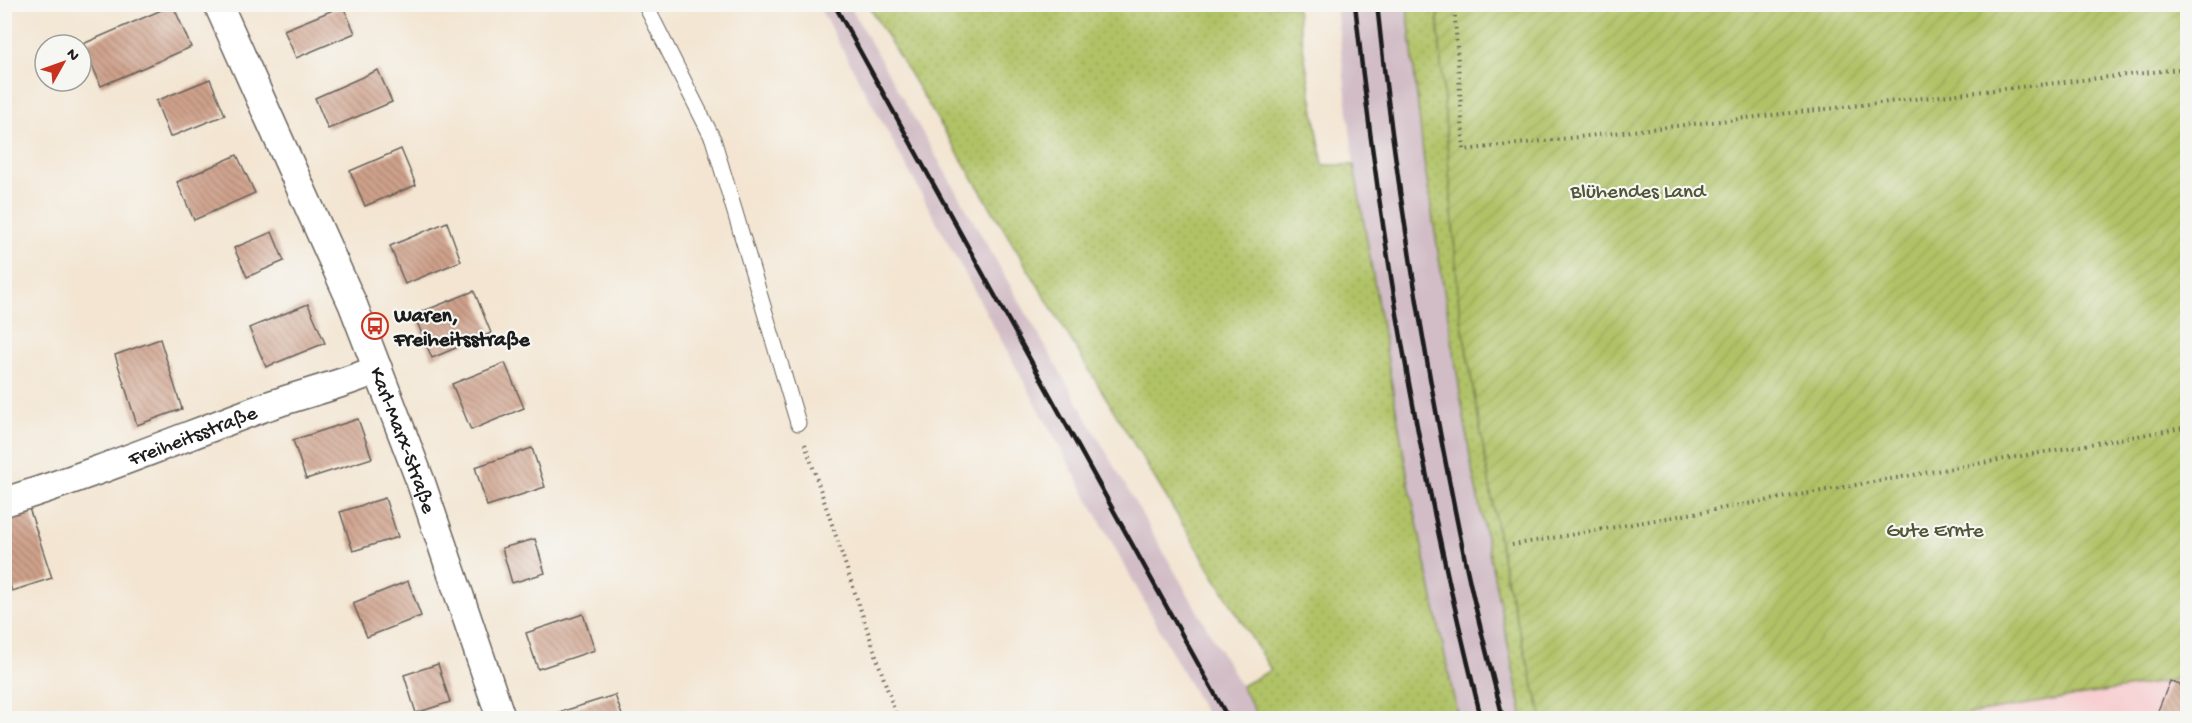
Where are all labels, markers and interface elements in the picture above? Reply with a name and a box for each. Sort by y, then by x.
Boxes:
north arrow [33,33,93,93]
text: N [61,45,83,66]
park label: Blühendes Land [1570,181,1707,206]
place label: Waren, Freiheitsstraße [393,305,531,354]
bus stop icon: Waren, Freiheitsstraße [360,311,390,341]
street label: Karl-Marx-Straße [362,364,440,518]
street label: Freiheitsstraße [125,402,262,474]
park label: Gute Ernte [1886,520,1985,545]

